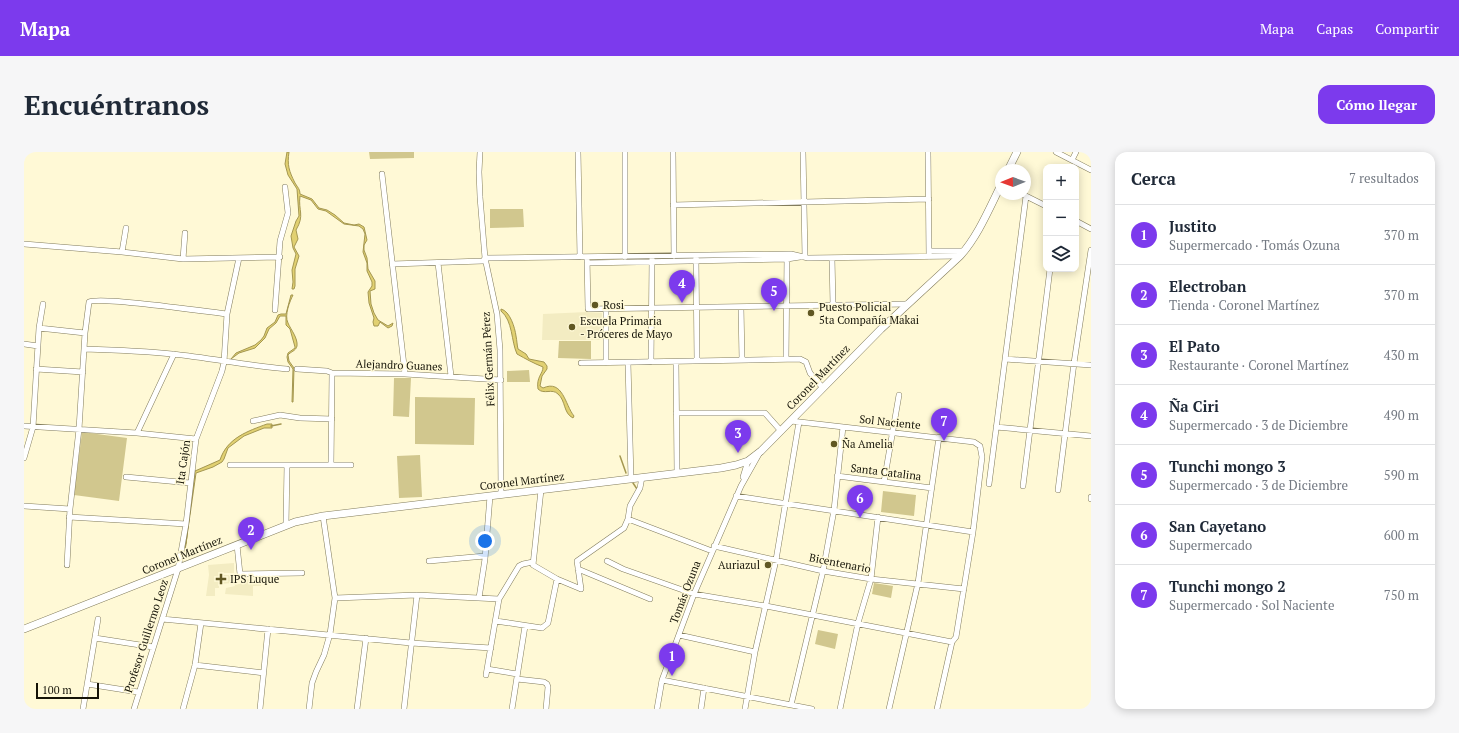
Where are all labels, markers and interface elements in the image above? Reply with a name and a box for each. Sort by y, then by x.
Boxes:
text: Mapa [20,16,70,41]
text: Mapa [1260,19,1294,38]
text: Capas [1316,19,1353,38]
text: Compartir [1375,19,1439,38]
button: Cómo llegar [1318,85,1435,124]
text: Encuéntranos [24,86,209,123]
north arrow [995,164,1031,200]
map controls [1043,164,1079,272]
button: + [1043,164,1079,200]
text: Cerca [1131,167,1176,190]
text: 7 resultados [1349,169,1419,187]
button: − [1043,200,1079,236]
text: Justito [1169,216,1216,236]
text: 1 [1140,226,1148,244]
text: 370 m [1384,226,1419,244]
button: layers [1043,236,1079,272]
text: Supermercado · Tomás Ozuna [1169,236,1340,254]
pin: 4 [669,270,695,303]
text: Electroban [1169,276,1246,296]
pin: 5 [761,278,787,311]
text: 2 [1140,286,1148,304]
text: 370 m [1384,286,1419,304]
text: Tienda · Coronel Martínez [1169,296,1319,314]
place label: Rosi [603,298,624,312]
marker: Rosi [590,300,600,310]
place label: Puesto Policial 5ta Compañía Makai [819,300,919,327]
marker: Puesto Policial 5ta Compañía Makai [806,308,816,318]
street label: Félix Germán Pérez [479,311,497,407]
place label: Escuela Primaria - Próceres de Mayo [580,314,672,341]
marker: Escuela Primaria - Próceres de Mayo [567,322,577,332]
text: El Pato [1169,336,1220,356]
street label: Coronel Martínez [783,341,853,413]
text: 3 [1140,346,1148,364]
text: 430 m [1384,346,1419,364]
street label: Alejandro Guanes [355,356,443,374]
text: Restaurante · Coronel Martínez [1169,356,1349,374]
text: Ña Ciri [1169,396,1219,416]
text: 4 [1140,406,1148,424]
text: 490 m [1384,406,1419,424]
pin: 7 [931,408,957,441]
street label: Sol Naciente [859,412,922,432]
text: Supermercado · 3 de Diciembre [1169,416,1348,434]
pin: 3 [725,420,751,453]
place label: Ña Amelia [842,437,893,451]
street label: Ita Cajón [173,438,193,485]
marker: Ña Amelia [829,439,839,449]
text: Tunchi mongo 3 [1169,456,1286,476]
street label: Santa Catalina [850,461,923,483]
text: 5 [1140,466,1148,484]
text: 590 m [1384,466,1419,484]
street label: Coronel Martínez [479,469,565,493]
text: Supermercado · 3 de Diciembre [1169,476,1348,494]
pin: 6 [847,485,873,518]
text: San Cayetano [1169,516,1266,536]
pin: 2 [238,517,264,550]
text: 6 [1140,526,1148,544]
text: 600 m [1384,526,1419,544]
your location [475,531,495,551]
street label: Coronel Martínez [140,533,224,577]
text: Supermercado [1169,536,1252,554]
street label: Bicentenario [808,550,872,576]
street label: Tomás Ozuna [667,558,704,626]
place label: Auriazul [718,558,760,572]
marker: Auriazul [763,560,773,570]
place label: IPS Luque [230,572,280,586]
marker: IPS Luque [215,573,227,585]
text: Tunchi mongo 2 [1169,576,1286,596]
street label: Profesor Guillermo Leoz [121,578,171,694]
text: 7 [1140,586,1148,604]
text: 750 m [1384,586,1419,604]
text: Supermercado · Sol Naciente [1169,596,1334,614]
pin: 1 [659,643,685,676]
scale bar [36,681,99,700]
text: 100 m [42,683,72,697]

